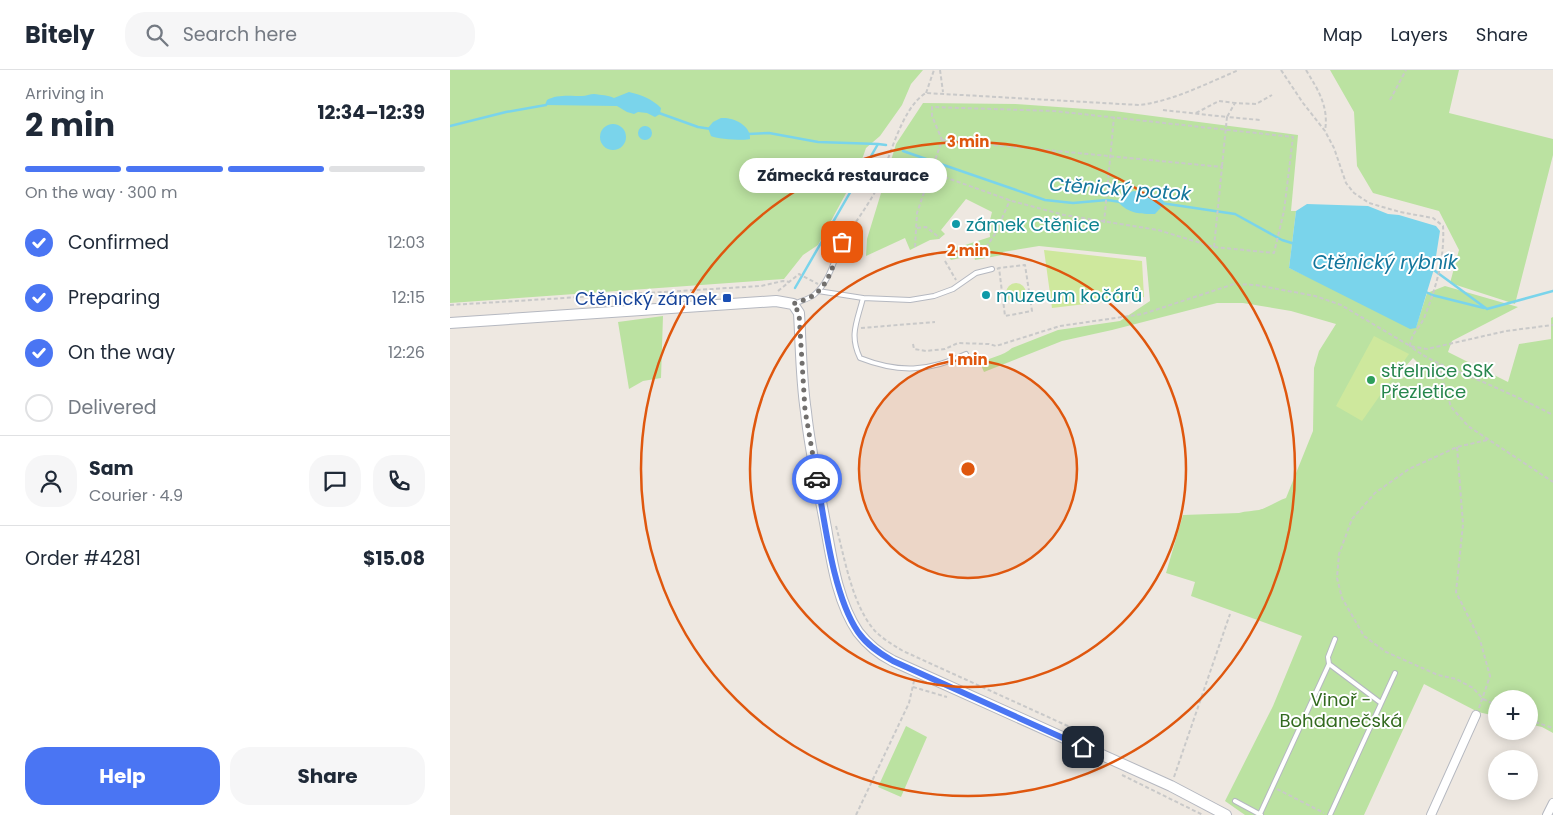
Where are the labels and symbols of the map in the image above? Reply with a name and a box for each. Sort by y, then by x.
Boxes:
text: 3 min [947,131,989,152]
callout: Zámecká restaurace [738,157,946,192]
water label: Ctěnický potok [1048,171,1193,207]
place label: zámek Ctěnice [966,212,1100,237]
marker: zámek Ctěnice [950,218,962,230]
pin [821,221,863,263]
text: 2 min [947,240,989,261]
water label: Ctěnický rybník [1312,249,1459,276]
place label: muzeum kočárů [996,283,1142,308]
place label: Ctěnický zámek [575,286,718,311]
marker: muzeum kočárů [980,289,992,301]
marker: Ctěnický zámek [721,292,733,304]
text: 1 min [948,349,988,370]
place label: střelnice SSK Přezletice [1381,358,1494,404]
marker: střelnice SSK Přezletice [1365,374,1377,386]
courier [792,454,842,504]
centre of rings [959,460,977,478]
park label: Vinoř - Bohdanečská [1280,687,1402,733]
pin [1062,726,1104,768]

